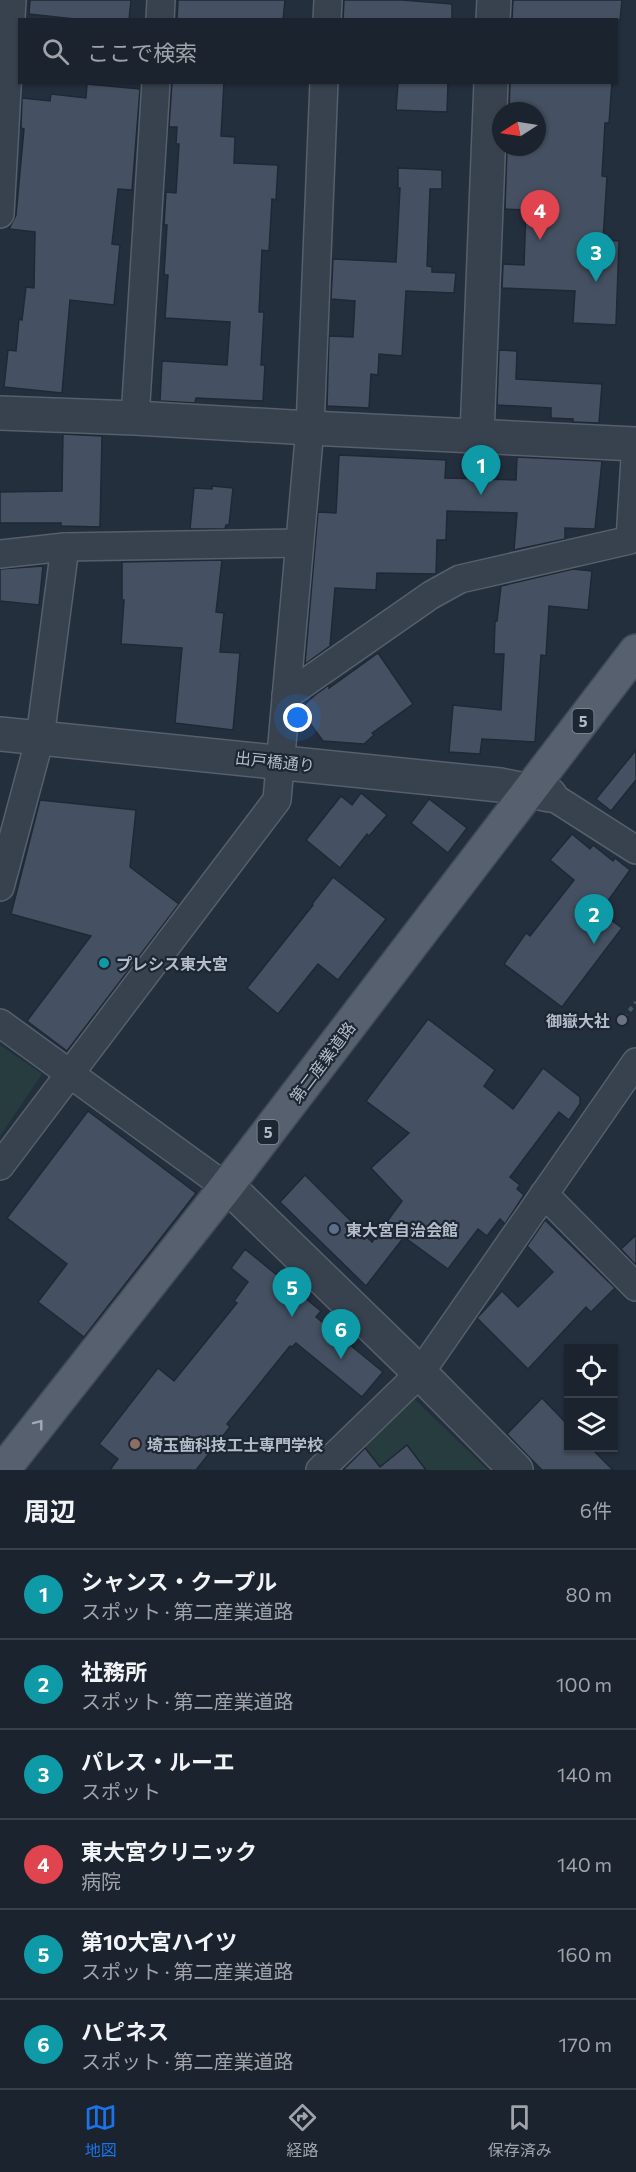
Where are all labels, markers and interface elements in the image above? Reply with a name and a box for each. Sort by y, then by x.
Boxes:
search box [18,18,618,84]
icon: search [39,35,72,68]
text: ここで検索 [87,39,197,66]
north arrow [492,102,546,156]
pin: 4 [520,190,560,240]
pin: 3 [576,232,616,282]
pin: 1 [462,446,500,495]
your location [283,703,312,732]
road number: 5 [572,709,594,733]
street label: 出戸橋通り [234,747,316,775]
pin: 2 [574,894,614,944]
place label: プレシス東大宮 [116,954,228,973]
marker: プレシス東大宮 [97,956,111,970]
place label: 御嶽大社 [546,1011,610,1030]
marker: 御嶽大社 [615,1013,629,1027]
street label: 第二産業道路 [286,1018,358,1106]
road number: 5 [258,1120,278,1144]
place label: 東大宮自治会館 [346,1220,458,1239]
marker: 東大宮自治会館 [327,1222,341,1236]
pin: 5 [272,1268,312,1317]
pin: 6 [322,1310,360,1359]
map controls [564,1344,618,1452]
button: locate [564,1344,618,1398]
button: layers [564,1398,618,1452]
one-way arrow [31,1420,42,1431]
place label: 埼玉歯科技工士専門学校 [147,1435,323,1454]
marker: 埼玉歯科技工士専門学校 [128,1437,142,1451]
text: 周辺 [24,1495,76,1526]
text: 6件 [580,1498,612,1522]
text: シャンス・クープル [81,1568,277,1595]
text: 1 [39,1582,48,1606]
text: 80 m [566,1582,612,1606]
text: スポット · 第二産業道路 [81,1599,293,1623]
text: 社務所 [81,1658,147,1685]
text: 2 [38,1672,49,1696]
text: 100 m [556,1672,612,1696]
text: スポット · 第二産業道路 [81,1689,293,1713]
text: パレス・ルーエ [81,1748,235,1775]
text: 3 [38,1762,49,1786]
text: 140 m [557,1762,612,1786]
text: スポット [81,1779,161,1803]
text: 東大宮クリニック [81,1838,257,1865]
text: 4 [37,1852,50,1876]
text: 140 m [557,1852,612,1876]
text: 病院 [81,1869,121,1893]
text: 第10大宮ハイツ [81,1928,237,1955]
text: 5 [38,1942,49,1966]
text: 160 m [557,1942,612,1966]
text: スポット · 第二産業道路 [81,1959,293,1983]
text: ハピネス [81,2018,169,2045]
text: 6 [37,2032,50,2056]
text: 170 m [559,2032,612,2056]
text: スポット · 第二産業道路 [81,2049,293,2073]
tab: 地図 [84,2101,117,2161]
tab: 経路 [286,2101,319,2161]
tab: 保存済み [488,2101,552,2161]

